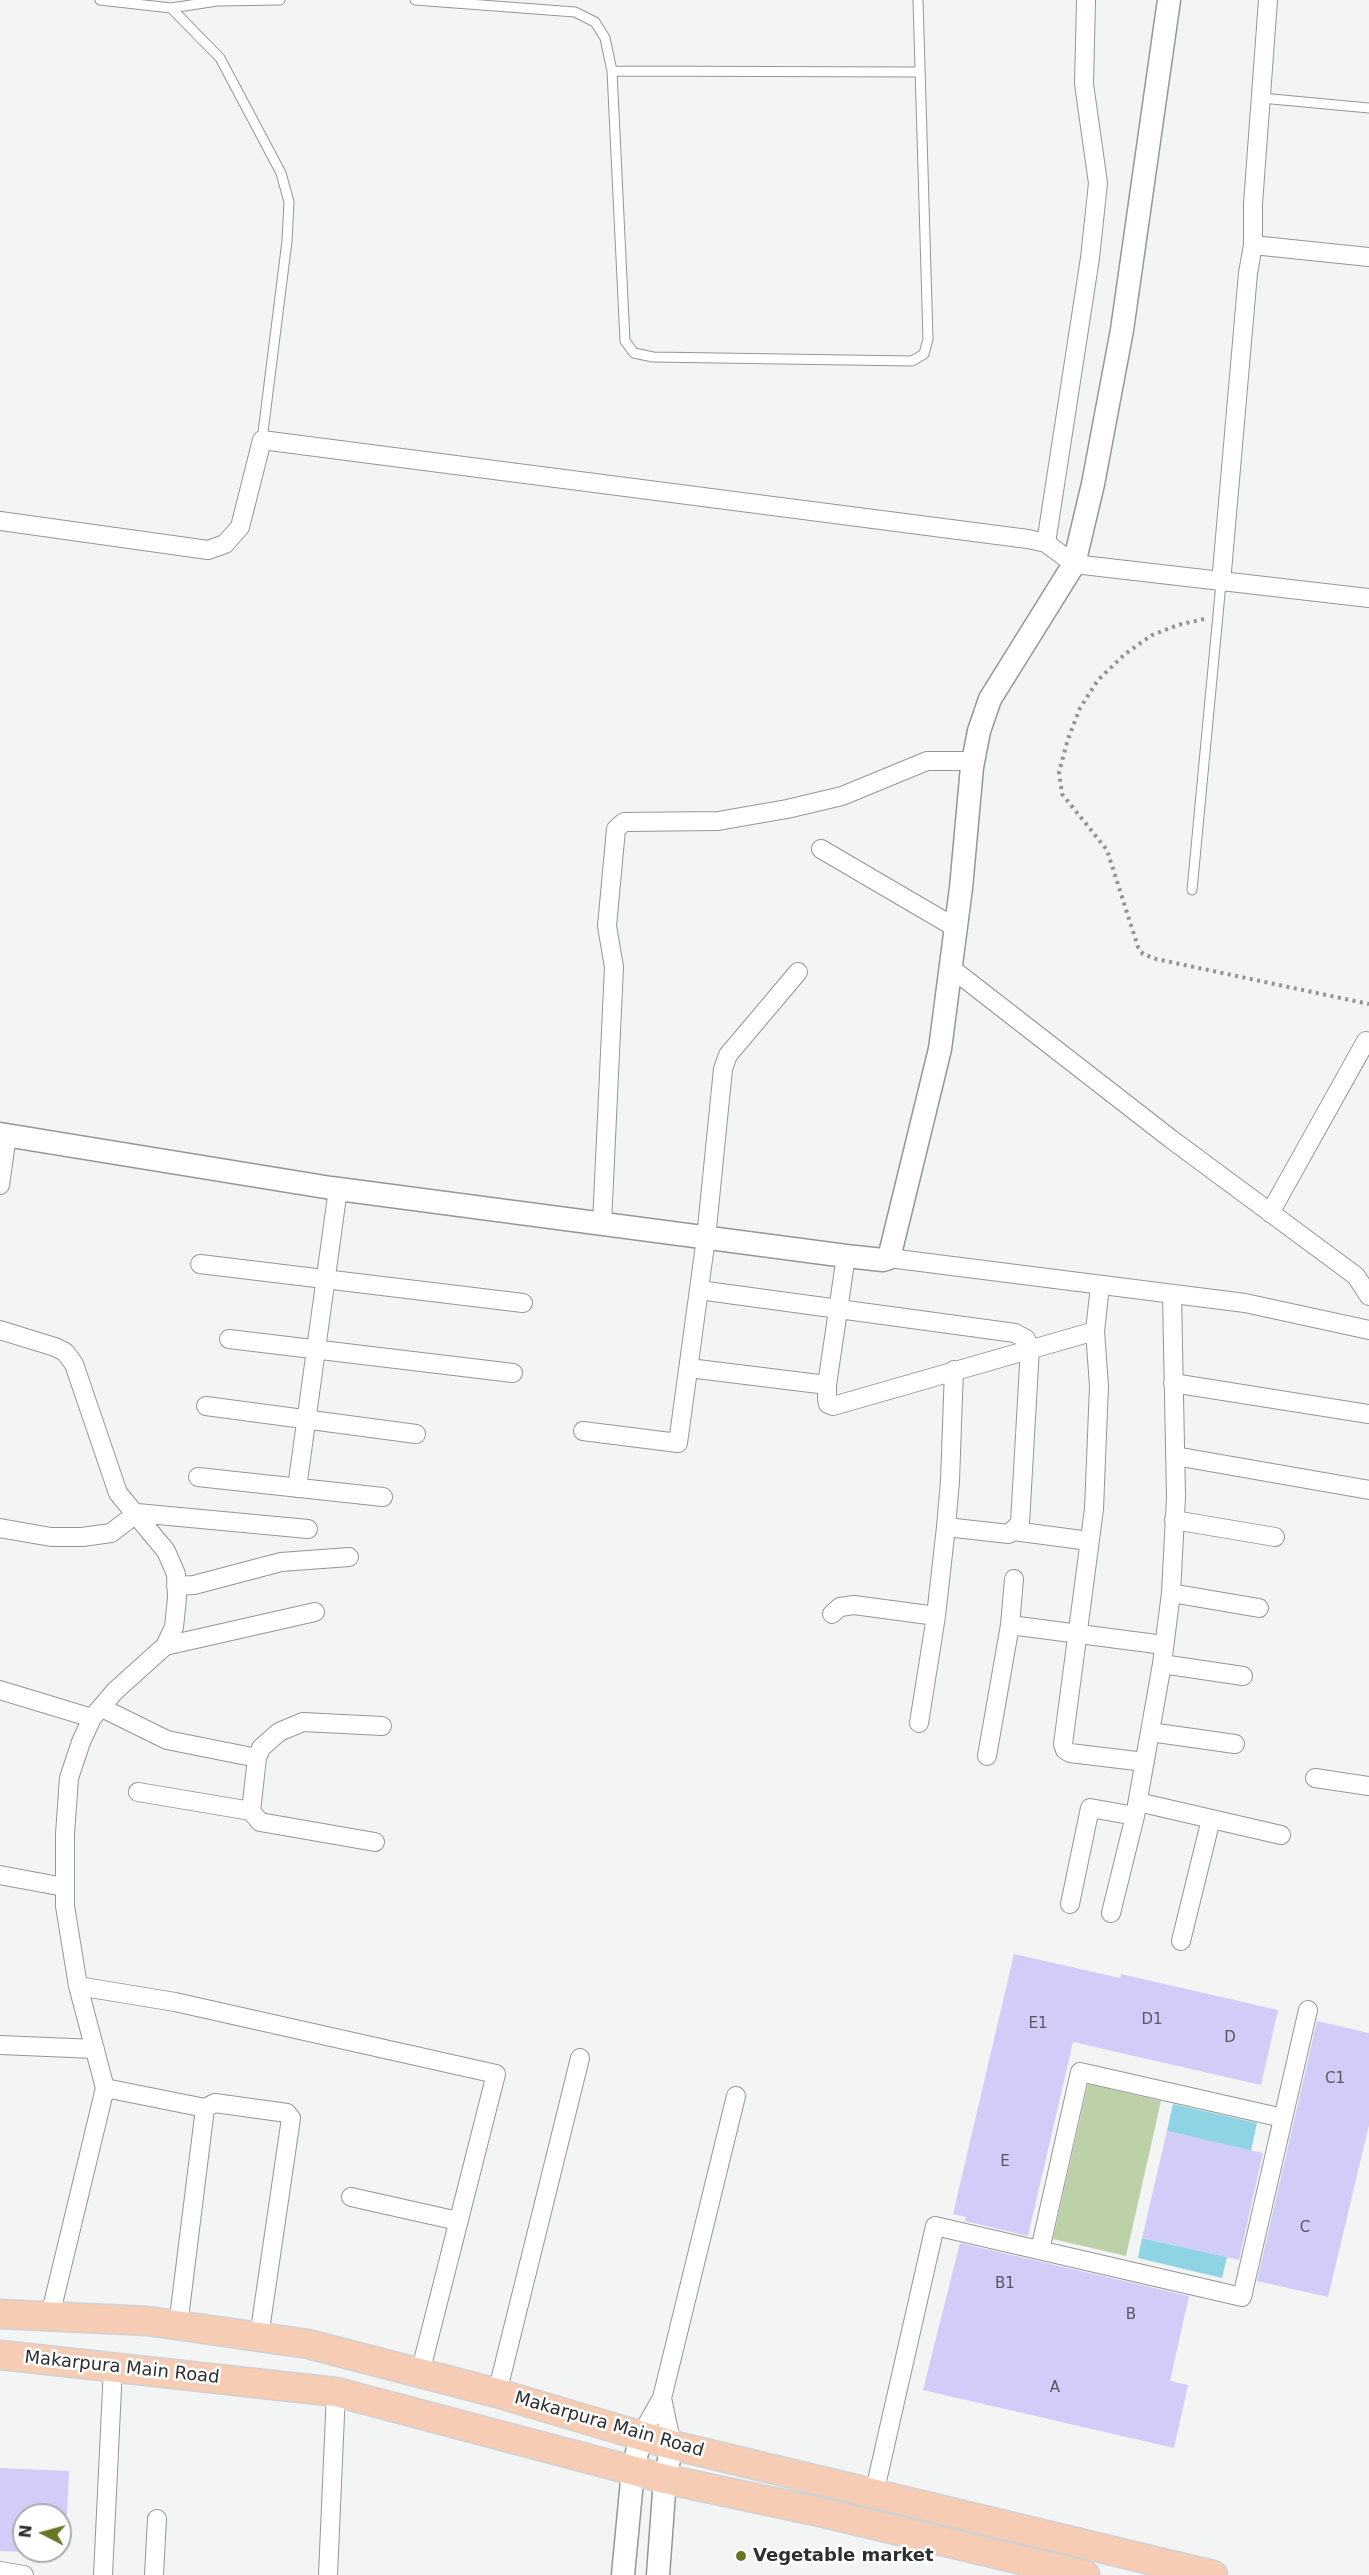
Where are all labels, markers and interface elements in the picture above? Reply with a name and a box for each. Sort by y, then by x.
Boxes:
house number: D1 [1141,2011,1163,2029]
house number: E1 [1028,2015,1048,2033]
house number: D [1224,2029,1236,2047]
house number: C1 [1325,2070,1345,2088]
house number: E [1000,2153,1010,2171]
house number: C [1300,2219,1310,2237]
house number: B1 [995,2275,1015,2293]
house number: B [1126,2306,1136,2324]
street label: Makarpura Main Road [23,2347,221,2389]
house number: A [1050,2379,1060,2397]
street label: Makarpura Main Road [512,2388,706,2462]
north arrow [12,2503,72,2563]
text: N [15,2524,36,2539]
place label: Vegetable market [753,2545,934,2567]
marker: Vegetable market [734,2549,748,2563]

